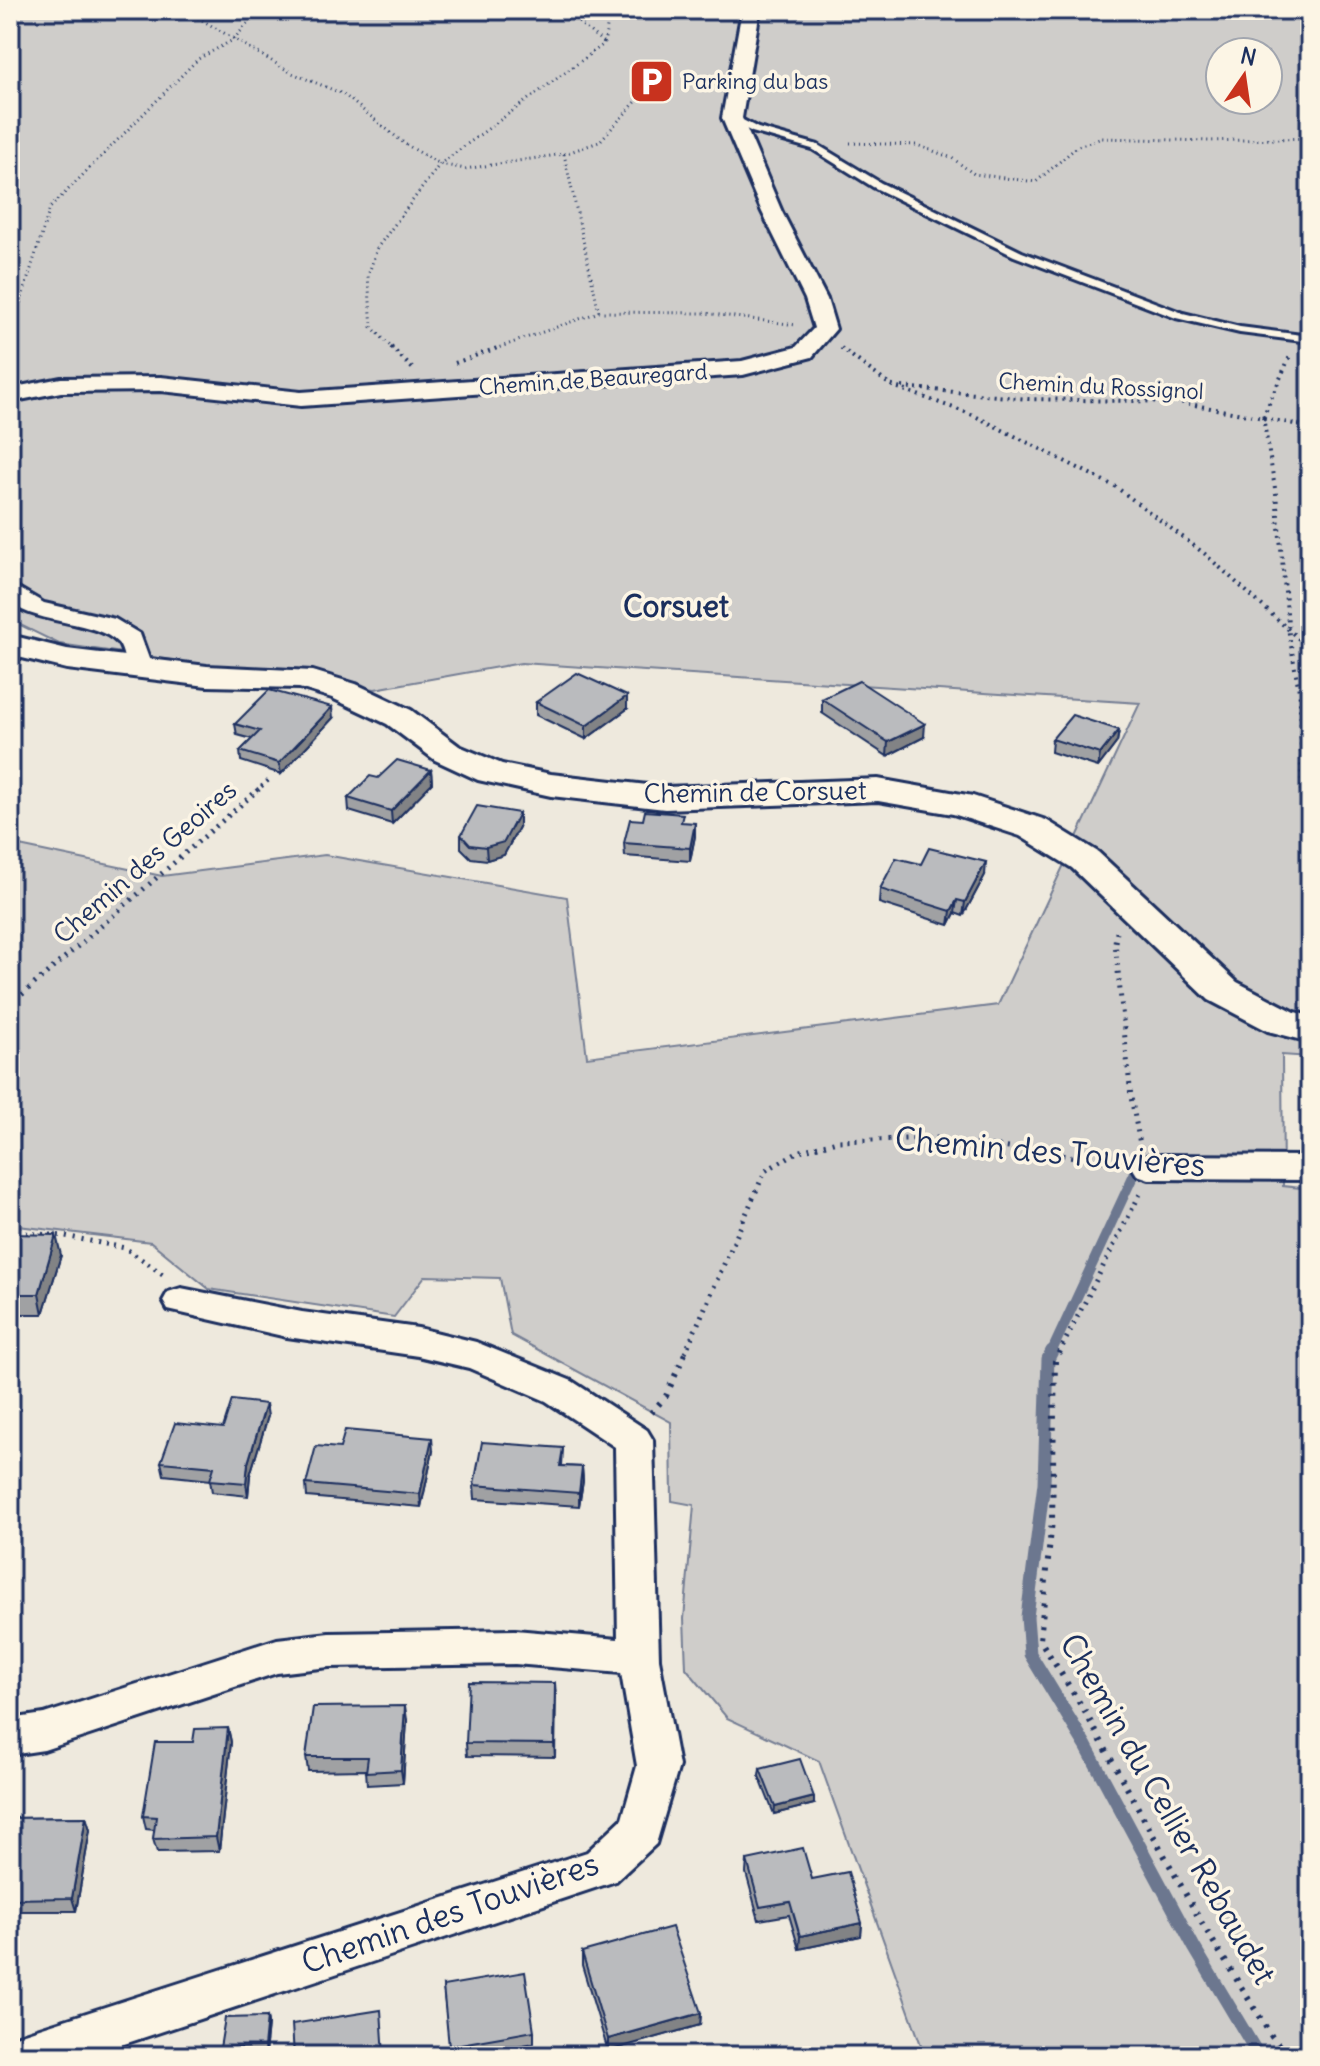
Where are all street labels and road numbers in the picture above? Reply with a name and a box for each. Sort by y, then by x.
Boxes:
street label: Chemin de Beauregard [478,357,708,401]
street label: Chemin du Rossignol [998,367,1204,405]
street label: Chemin des Geoires [46,773,243,950]
street label: Chemin de Corsuet [643,773,867,810]
street label: Chemin des Touvières [893,1118,1207,1185]
street label: Chemin du Cellier Rebaudet [1051,1626,1286,1992]
street label: Chemin des Touvières [296,1842,604,1983]

